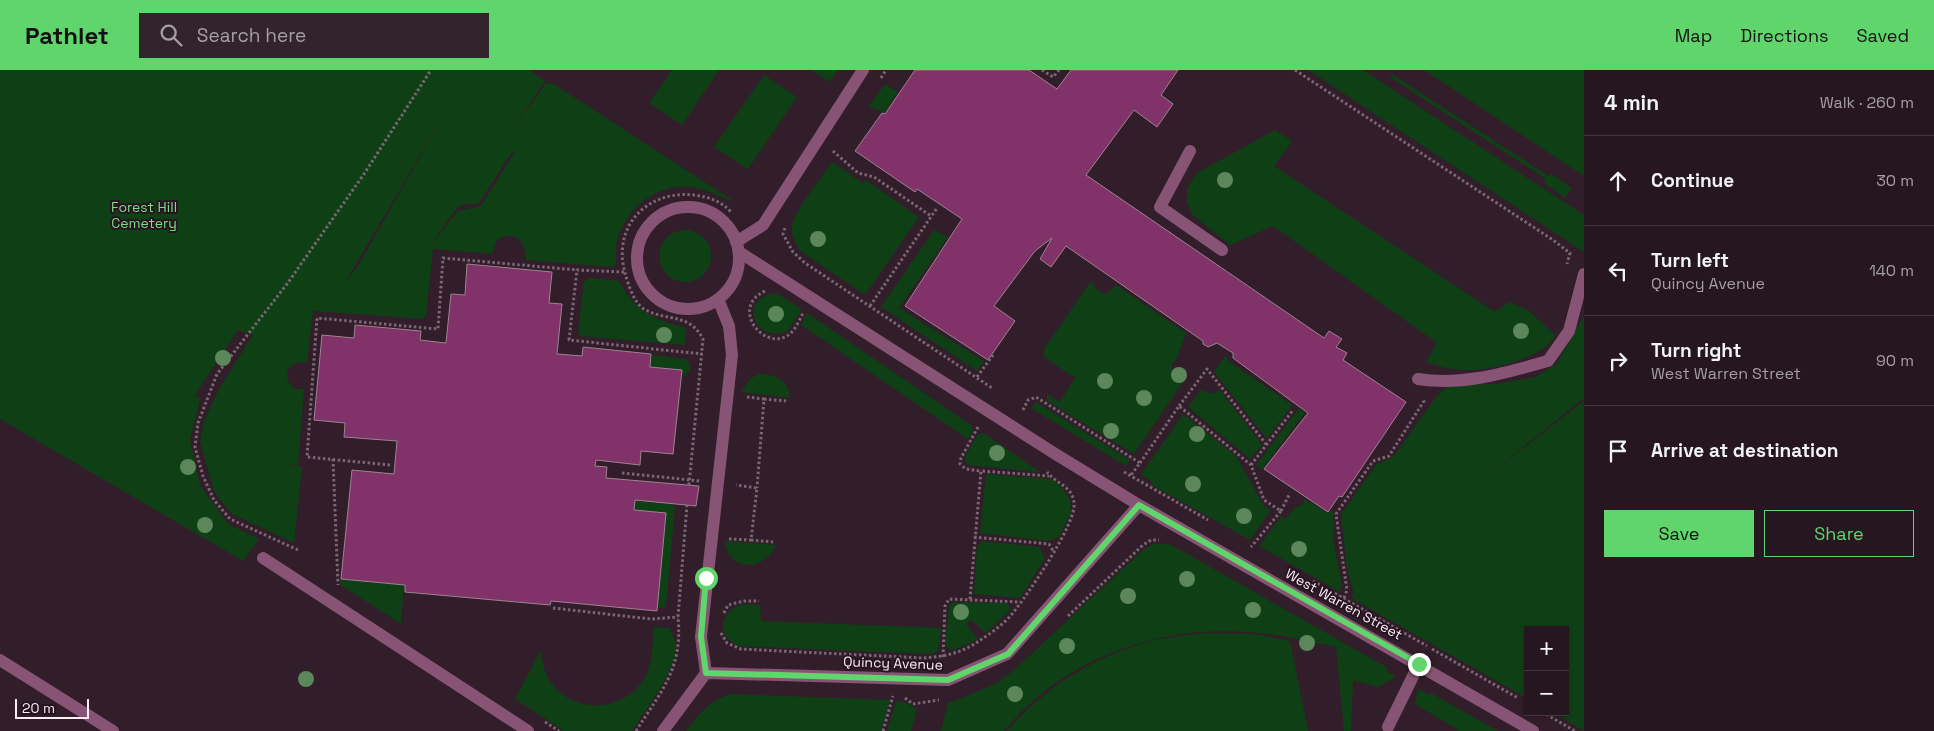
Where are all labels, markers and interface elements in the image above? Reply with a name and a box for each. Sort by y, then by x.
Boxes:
search box [139,13,489,58]
text: Pathlet [25,20,109,51]
icon: search [157,21,185,49]
text: Search here [197,23,306,48]
text: Map [1675,24,1712,47]
text: Directions [1740,24,1829,47]
text: Saved [1857,24,1909,47]
text: 4 min [1604,89,1659,116]
text: Walk · 260 m [1820,92,1914,113]
icon: ahead [1604,167,1632,195]
text: Continue [1651,168,1734,193]
text: 30 m [1876,170,1914,191]
park label: Forest Hill Cemetery [111,198,177,232]
text: Turn left [1651,248,1729,273]
icon: left [1604,257,1632,285]
text: 140 m [1869,260,1914,281]
text: Quincy Avenue [1651,273,1765,294]
text: Turn right [1651,338,1741,363]
icon: right [1604,347,1632,375]
text: 90 m [1876,350,1914,371]
text: West Warren Street [1651,363,1801,384]
icon: arrive [1604,437,1632,465]
text: Arrive at destination [1651,438,1839,463]
button: Save [1604,510,1754,557]
button: Share [1764,510,1914,557]
street label: West Warren Street [1282,564,1406,644]
route start [695,567,718,590]
map controls [1524,626,1569,716]
button: + [1524,626,1569,671]
street label: Quincy Avenue [843,652,943,674]
route end [1408,653,1431,676]
button: − [1524,671,1569,716]
scale bar [15,696,89,719]
text: 20 m [22,699,55,717]

